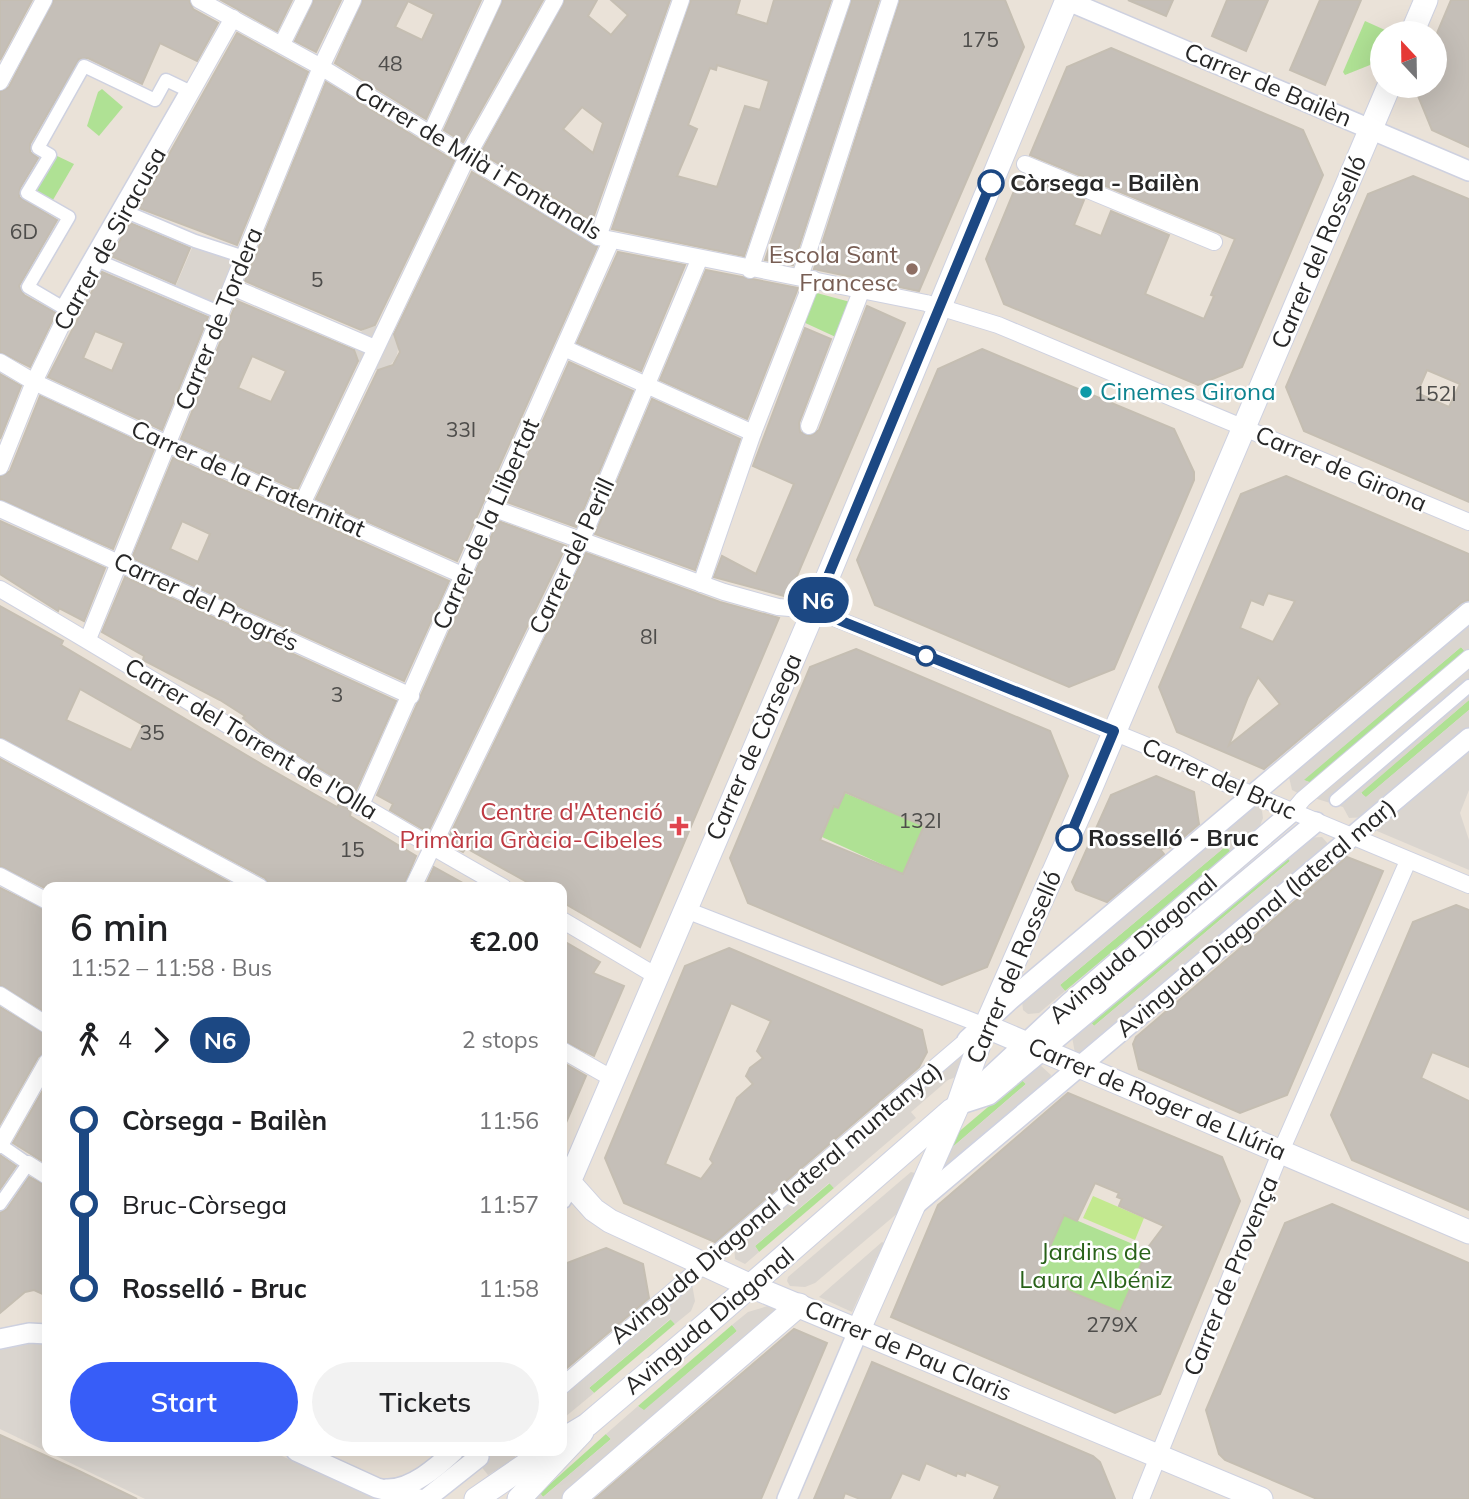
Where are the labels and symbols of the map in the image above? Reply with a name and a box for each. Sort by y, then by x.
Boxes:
north arrow [1370,21,1447,98]
house number: 175 [961,26,999,52]
street label: Carrer de Bailèn [1180,35,1357,133]
house number: 48 [377,50,403,76]
street label: Carrer de Milà i Fontanals [349,74,608,246]
street label: Carrer de Siracusa [46,142,172,335]
street label: Carrer del Rosselló [1264,150,1372,353]
place label: Còrsega - Bailèn [1010,167,1199,197]
marker: Còrsega - Bailèn [978,170,1004,196]
house number: 6D [10,218,38,244]
street label: Carrer de Tordera [168,223,268,415]
place label: Escola Sant Francesc [769,239,898,297]
marker: Escola Sant Francesc [904,261,920,277]
house number: 5 [311,266,323,292]
place label: Cinemes Girona [1100,376,1276,406]
house number: 152I [1413,380,1457,406]
marker: Cinemes Girona [1078,384,1094,400]
street label: Carrer de la Fraternitat [127,413,370,543]
street label: Carrer de la Llibertat [425,413,545,634]
house number: 33I [446,416,476,442]
street label: Carrer de Girona [1251,418,1432,518]
street label: Carrer del Perill [522,473,620,639]
street label: Carrer del Progrés [109,545,304,657]
line badge: N6 [786,577,850,623]
house number: 8I [640,623,658,649]
unlabelled marker [916,646,936,666]
street label: Carrer de Còrsega [698,649,808,845]
street label: Carrer del Torrent de l'Olla [120,651,383,826]
house number: 3 [331,681,343,707]
house number: 35 [139,719,165,745]
street label: Carrer del Bruc [1138,731,1301,826]
street label: Avinguda Diagonal (lateral mar) [1110,793,1402,1043]
place label: Centre d'Atenció Primària Gràcia-Cibeles [399,796,663,854]
house number: 132I [898,807,942,833]
marker: Centre d'Atenció Primària Gràcia-Cibeles [669,816,689,836]
place label: Rosselló - Bruc [1088,822,1259,852]
marker: Rosselló - Bruc [1056,825,1082,851]
house number: 15 [339,836,365,862]
street label: Carrer del Rosselló [959,865,1067,1068]
street label: Avinguda Diagonal [1043,868,1223,1030]
street label: Carrer de Roger de Llúria [1024,1030,1291,1166]
street label: Avinguda Diagonal (lateral muntanya) [604,1056,948,1350]
street label: Carrer de Provença [1176,1171,1284,1380]
park label: Jardins de Laura Albéniz [1019,1236,1173,1294]
street label: Avinguda Diagonal [618,1241,800,1401]
street label: Carrer de Pau Claris [800,1293,1016,1407]
house number: 279X [1086,1311,1138,1337]

